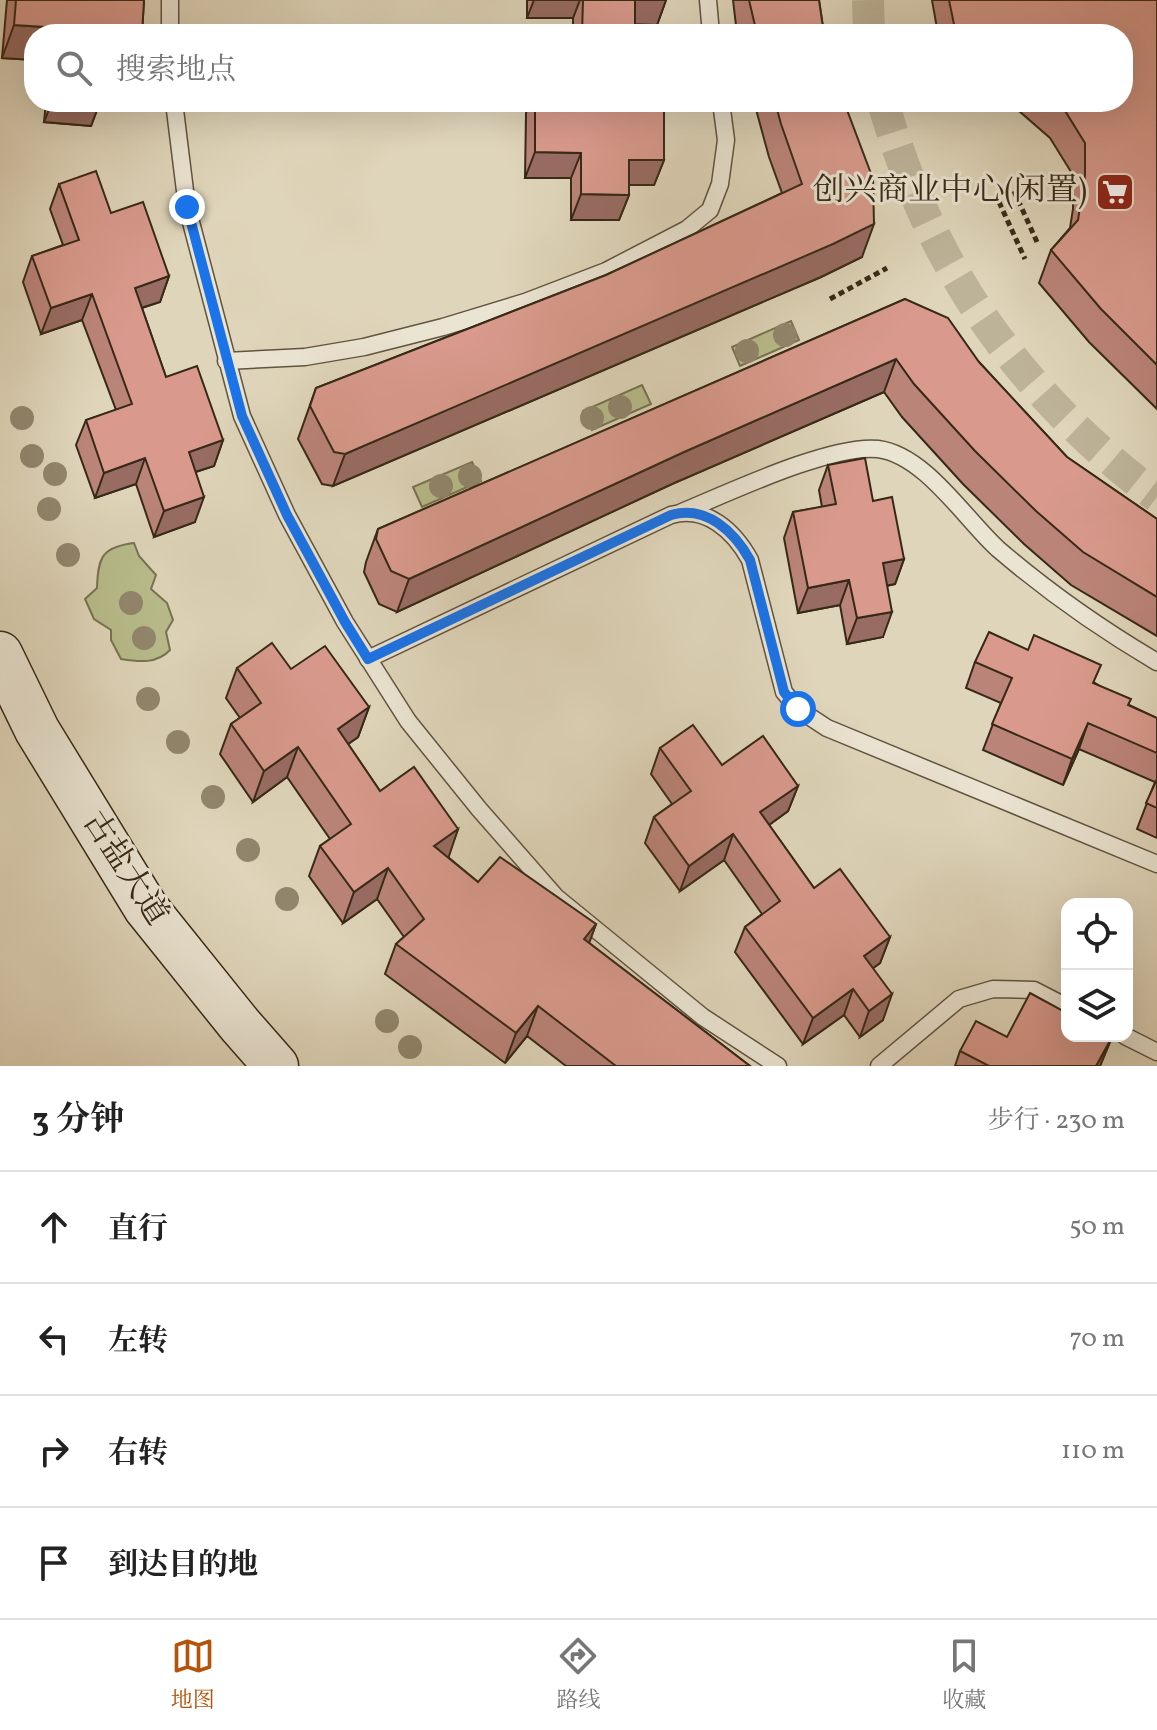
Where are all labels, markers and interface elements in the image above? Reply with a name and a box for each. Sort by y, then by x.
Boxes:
search box [24,24,1133,112]
icon: search [52,46,96,90]
text: 搜索地点 [116,50,236,92]
place label: 创兴商业中心(闲置) [812,170,1087,214]
supermarket icon: 创兴商业中心(闲置) [1094,171,1136,213]
route end [169,189,205,225]
route start [780,691,816,727]
street label: 古盐大道 [71,803,177,935]
map controls [1061,898,1133,1042]
button: locate [1061,898,1133,970]
button: layers [1061,970,1133,1042]
text: 3 分钟 [32,1098,124,1145]
text: 步行 · 230 m [988,1103,1125,1139]
icon: ahead [32,1205,76,1249]
text: 直行 [108,1209,168,1251]
text: 50 m [1069,1209,1125,1245]
icon: left [32,1317,76,1361]
text: 左转 [108,1321,168,1363]
text: 70 m [1070,1321,1125,1357]
icon: right [32,1429,76,1473]
text: 右转 [108,1433,168,1475]
text: 110 m [1061,1433,1125,1469]
icon: arrive [32,1541,76,1585]
text: 到达目的地 [108,1545,258,1587]
tab: 地图 [171,1634,215,1717]
tab: 路线 [556,1634,600,1717]
tab: 收藏 [942,1634,986,1717]

